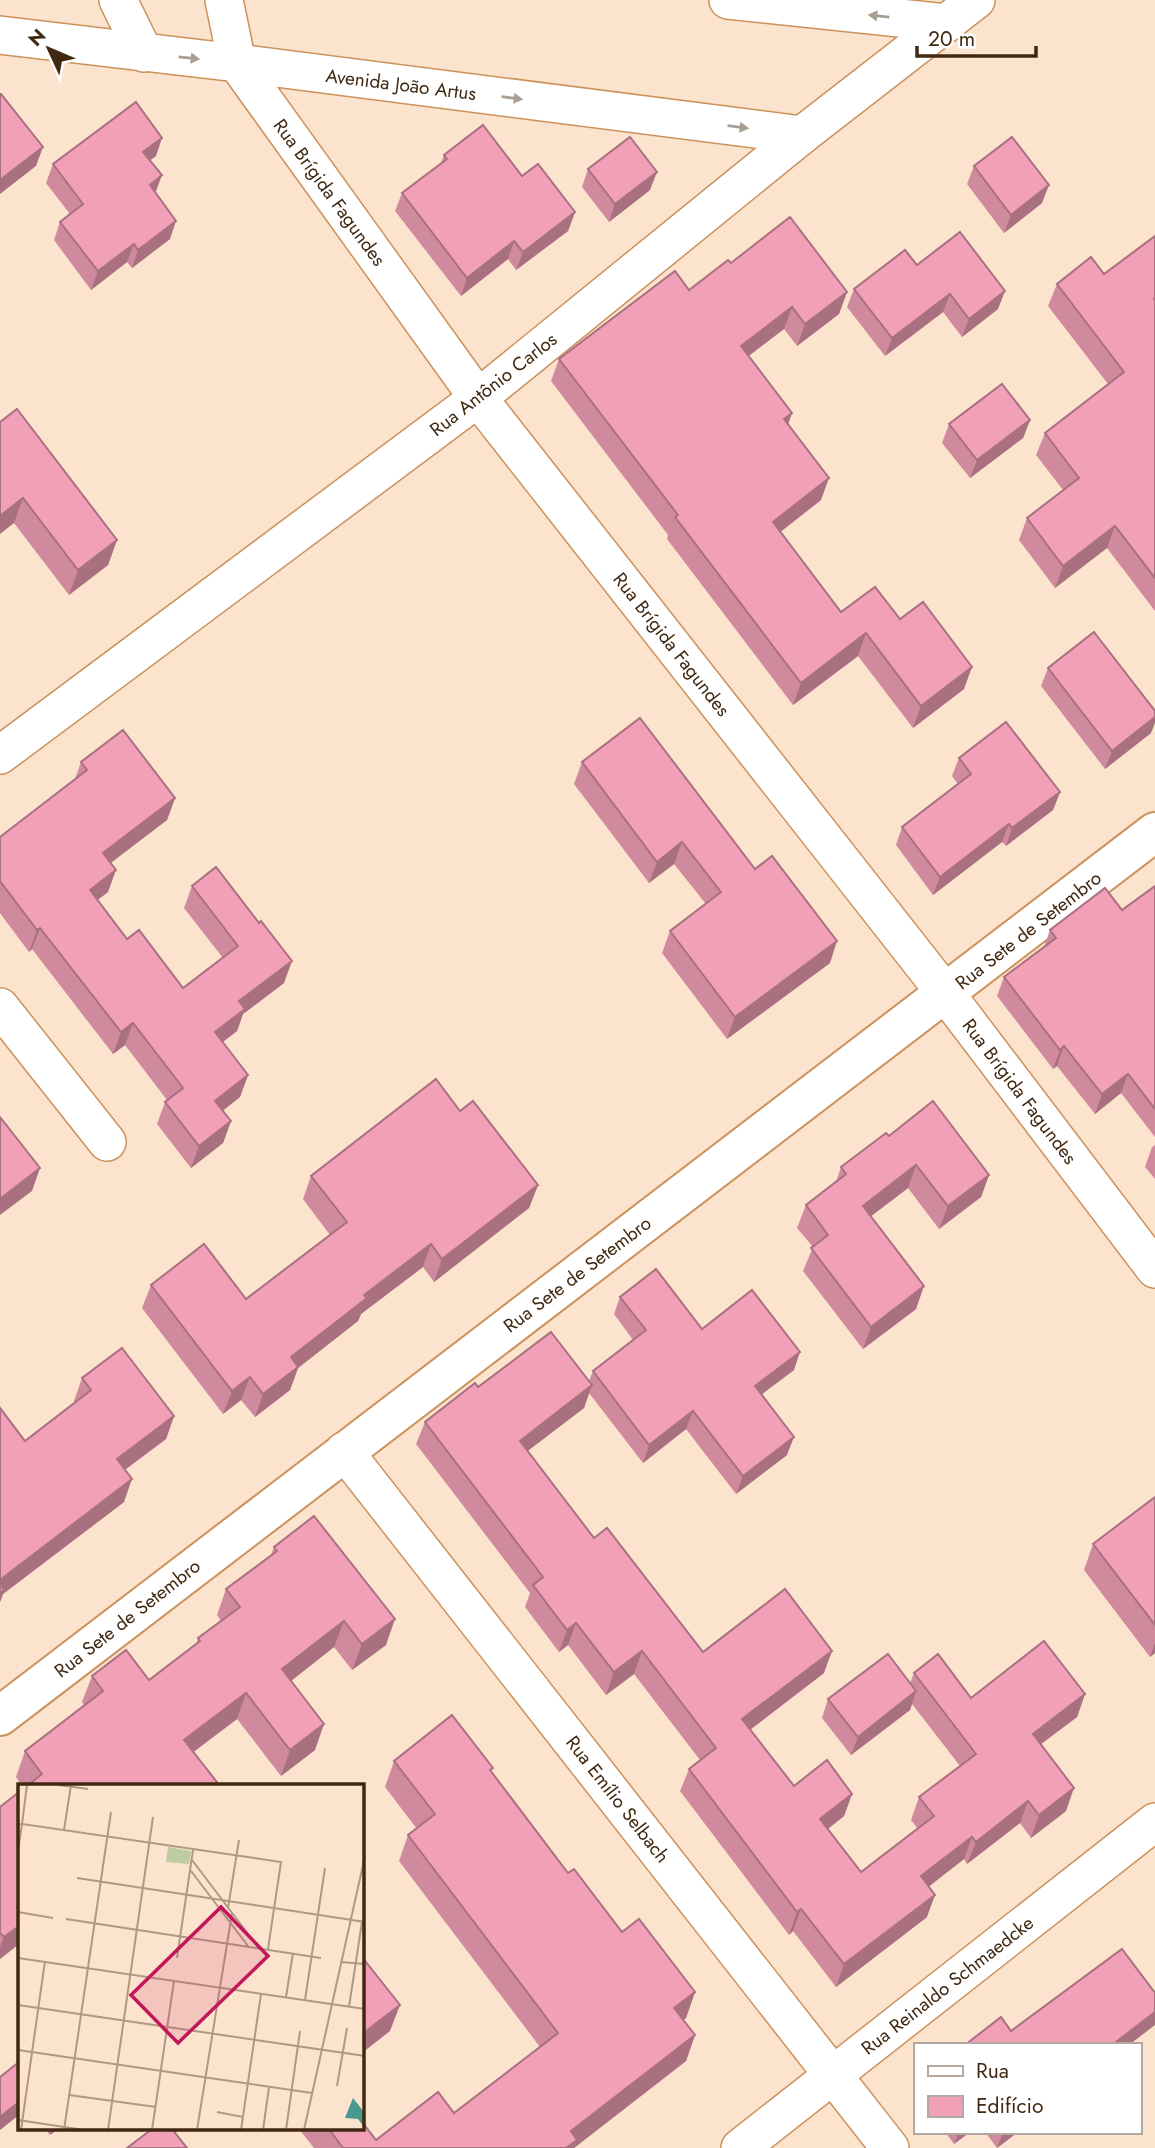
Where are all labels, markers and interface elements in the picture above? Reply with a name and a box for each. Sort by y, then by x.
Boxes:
one-way arrow [868,10,890,21]
north arrow [14,14,84,84]
scale bar [917,14,1036,58]
text: N [22,23,52,52]
text: 20 m [928,24,975,54]
one-way arrow [179,53,201,64]
street label: Avenida João Artus [324,62,478,107]
one-way arrow [502,92,524,103]
street label: Rua Brígida Fagundes [267,113,392,272]
one-way arrow [727,121,749,132]
street label: Rua Antônio Carlos [424,326,563,443]
street label: Rua Brígida Fagundes [607,567,737,722]
street label: Rua Sete de Setembro [950,865,1107,996]
street label: Rua Brígida Fagundes [956,1013,1084,1170]
street label: Rua Sete de Setembro [498,1210,657,1339]
street label: Rua Sete de Setembro [49,1553,206,1684]
street label: Rua Emílio Selbach [559,1730,676,1869]
inset map [18,1784,364,2130]
street label: Rua Reinaldo Schmaedcke [855,1909,1039,2061]
legend [914,2043,1141,2134]
text: Rua [976,2056,1009,2086]
text: Edifício [976,2091,1043,2121]

